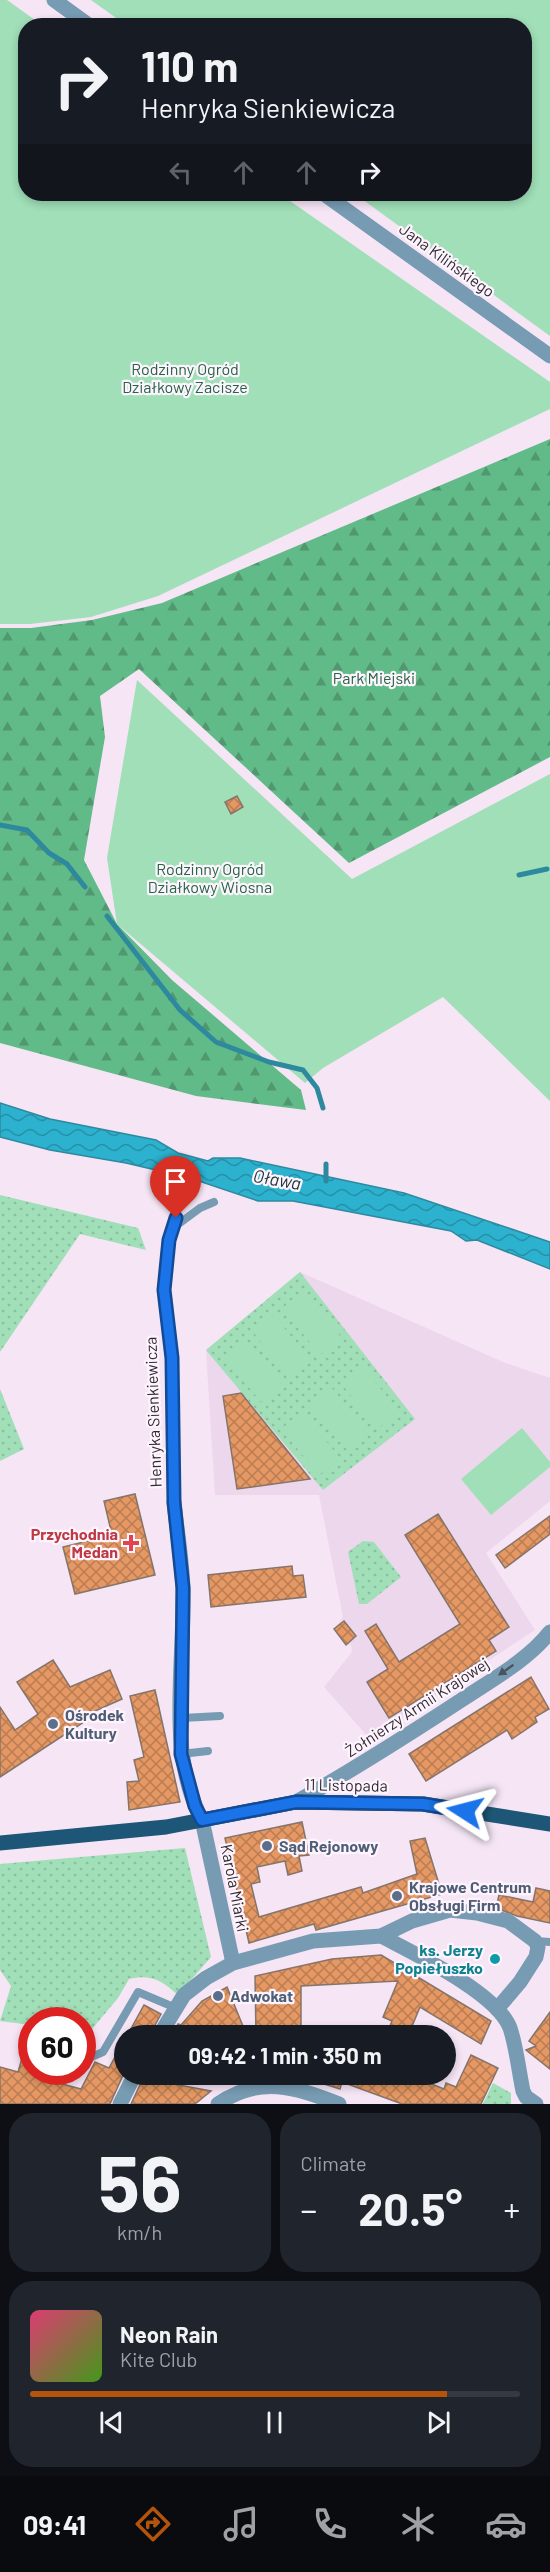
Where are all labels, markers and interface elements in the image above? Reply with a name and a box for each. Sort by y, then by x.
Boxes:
text: 110 m [141,40,238,90]
icon: right [42,42,120,120]
text: Henryka Sienkiewicza [141,91,395,123]
icon: left [164,156,197,189]
icon: ahead [227,156,260,189]
icon: ahead [290,156,323,189]
icon: right [353,156,386,189]
street label: Jana Kilińskiego [396,219,499,301]
park label: Rodzinny Ogród Działkowy Zacisze [122,359,248,396]
park label: Park Miejski [333,668,415,687]
park label: Rodzinny Ogród Działkowy Wiosna [148,859,272,896]
pin [150,1156,201,1218]
water label: Oława [252,1164,303,1194]
icon: arrive [159,1165,192,1198]
street label: Henryka Sienkiewicza [140,1336,165,1488]
place label: Przychodnia Medan [31,1524,118,1561]
marker: Przychodnia Medan [122,1534,140,1552]
street label: Żołnierzy Armii Krajowej [341,1653,492,1760]
one-way arrow [499,1664,515,1676]
place label: Ośrodek Kultury [65,1705,125,1742]
marker: Ośrodek Kultury [46,1717,60,1731]
street label: 11 Listopada [304,1774,388,1795]
position arrow [433,1779,497,1843]
place label: Sąd Rejonowy [279,1836,378,1855]
marker: Sąd Rejonowy [260,1839,274,1853]
street label: Karola Miarki [218,1842,253,1933]
place label: Krajowe Centrum Obsługi Firm [409,1877,531,1914]
marker: Krajowe Centrum Obsługi Firm [390,1889,404,1903]
place label: ks. Jerzy Popiełuszko [395,1940,483,1977]
marker: ks. Jerzy Popiełuszko [488,1952,502,1966]
place label: Adwokat [230,1986,293,2005]
marker: Adwokat [211,1989,225,2003]
speed limit sign: 60 [18,2007,96,2085]
text: 09:42 · 1 min · 350 m [188,2042,382,2068]
text: 56 [98,2134,182,2228]
text: Climate [301,2151,367,2175]
text: 20.5° [358,2181,462,2235]
text: − [301,2189,317,2229]
text: + [504,2189,520,2229]
text: km/h [117,2220,162,2244]
text: Neon Rain [120,2321,218,2347]
text: Kite Club [120,2347,197,2371]
icon: previous [95,2406,128,2439]
icon: pause [258,2406,291,2439]
icon: next [422,2406,455,2439]
icon: directions [132,2503,174,2545]
icon: music [220,2503,262,2545]
icon: phone [309,2503,351,2545]
icon: climate [397,2503,439,2545]
icon: car [485,2503,527,2545]
text: 09:41 [23,2508,86,2540]

